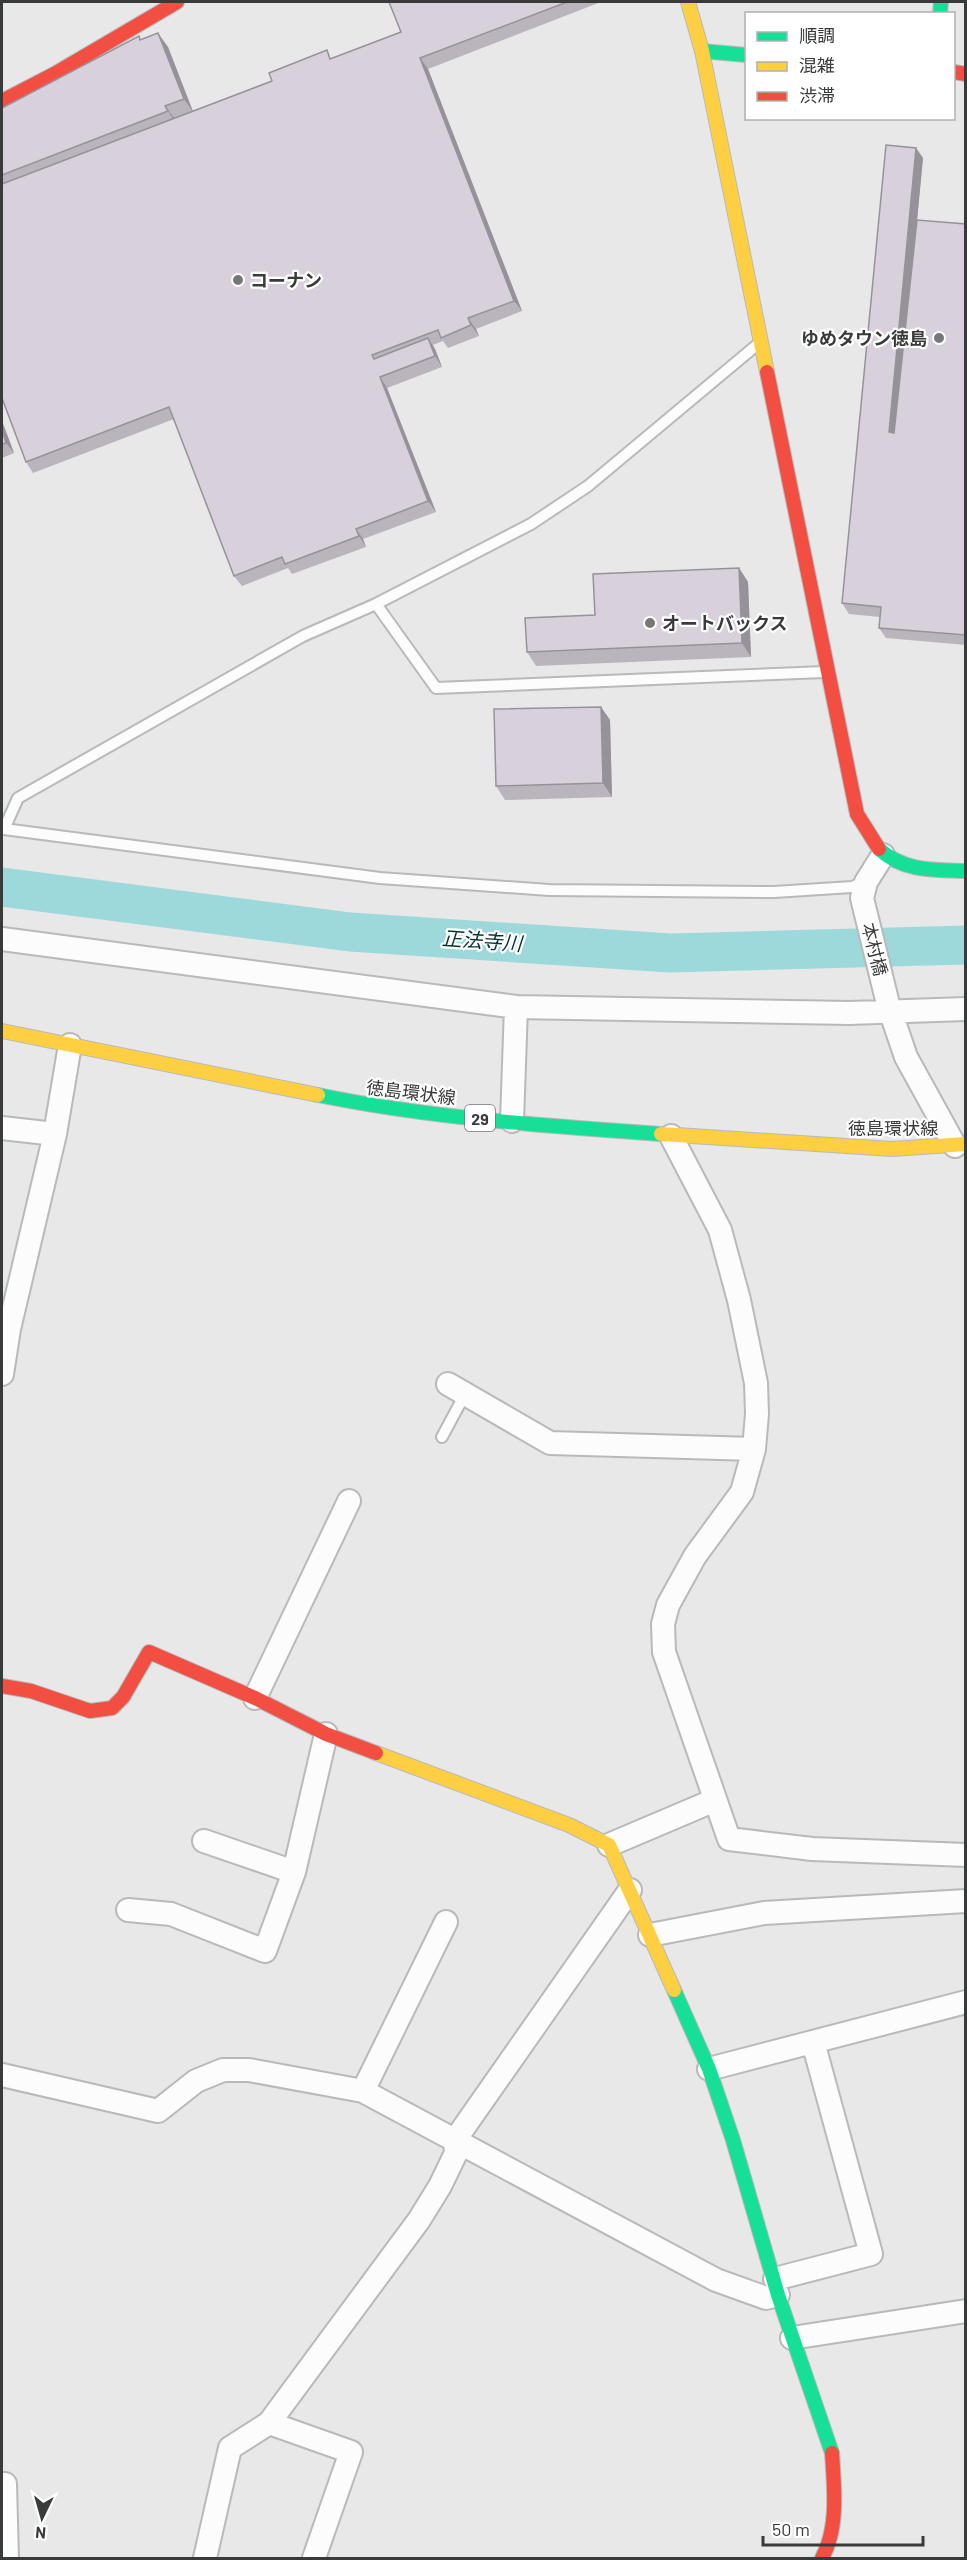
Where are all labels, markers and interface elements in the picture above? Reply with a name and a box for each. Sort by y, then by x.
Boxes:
legend [745,12,955,120]
text: 順調 [799,24,835,46]
text: 混雑 [799,54,835,76]
text: 渋滞 [799,84,835,106]
place label: コーナン [250,269,322,291]
marker: コーナン [231,273,245,287]
place label: ゆめタウン徳島 [801,327,927,349]
marker: ゆめタウン徳島 [932,331,946,345]
place label: オートバックス [662,612,787,634]
marker: オートバックス [643,616,657,630]
street label: 本村橋 [858,920,892,978]
water label: 正法寺川 [441,925,525,955]
street label: 徳島環状線 [365,1076,457,1108]
road number: 29 [465,1105,495,1131]
street label: 徳島環状線 [848,1117,938,1139]
north arrow [12,2488,72,2548]
scale bar [763,2509,924,2547]
text: 50 m [772,2518,810,2540]
text: N [35,2524,47,2543]

